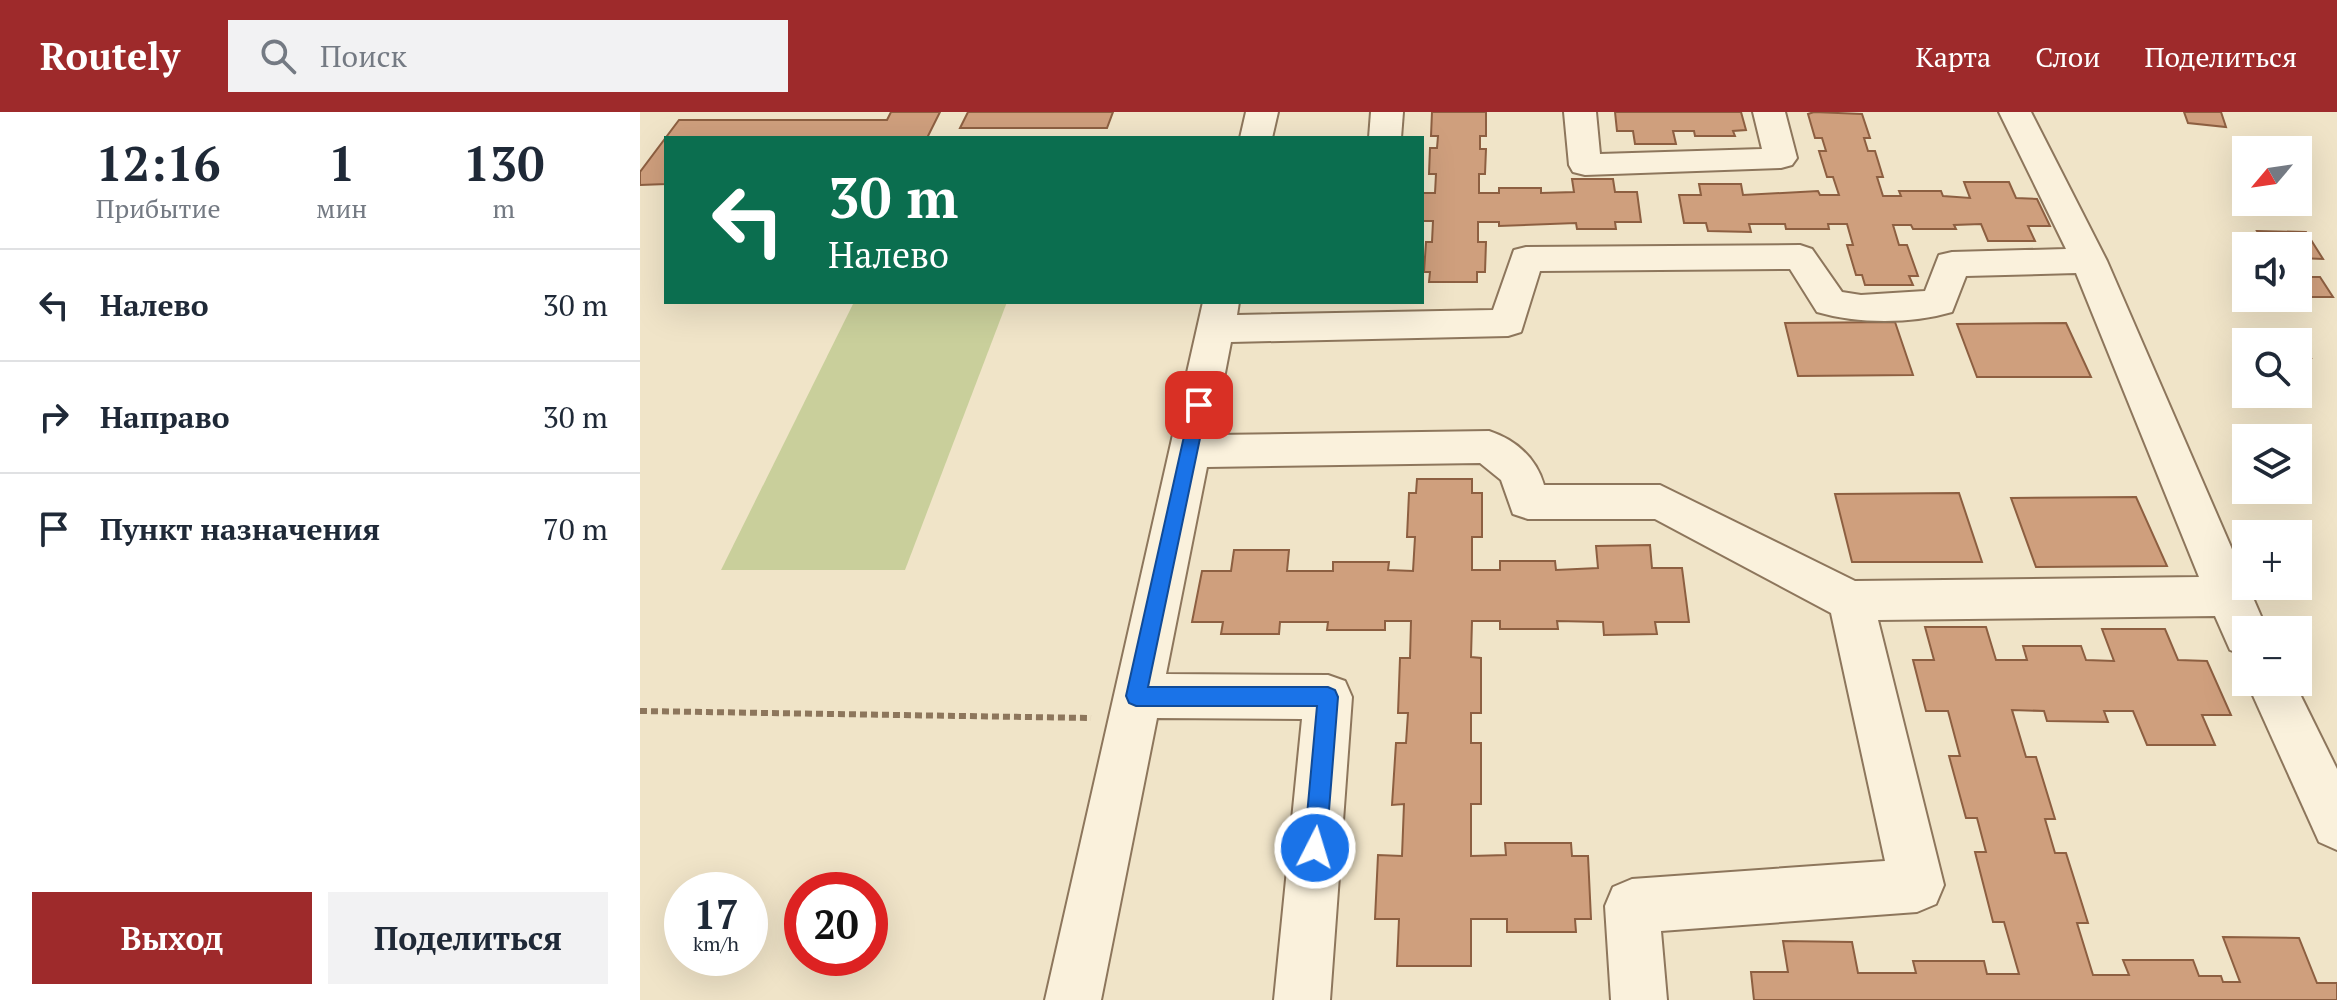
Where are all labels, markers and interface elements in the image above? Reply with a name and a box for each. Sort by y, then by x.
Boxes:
search box [228,20,788,92]
text: Routely [40,31,180,81]
icon: search [256,34,300,78]
text: Поиск [320,36,407,76]
text: Карта [1916,38,1991,75]
text: Слои [2035,38,2100,75]
text: Поделиться [2144,38,2297,75]
text: 12:16 [96,131,221,195]
text: 1 [328,131,355,195]
text: 130 [463,131,544,195]
north arrow [2232,136,2312,216]
map controls [2232,136,2312,696]
text: 30 m [828,160,958,234]
icon: left [696,168,800,272]
text: Прибытие [96,191,220,225]
text: мин [316,191,367,225]
text: m [492,191,515,225]
text: Налево [828,231,949,278]
button: sound [2232,232,2312,312]
icon: left [32,283,76,327]
text: Налево [100,285,209,325]
text: 30 m [543,285,608,325]
button: search [2232,328,2312,408]
pin [1165,371,1233,439]
icon: arrive [1177,383,1221,427]
icon: right [32,395,76,439]
text: Направо [100,397,230,437]
text: 30 m [543,397,608,437]
button: layers [2232,424,2312,504]
icon: arrive [32,507,76,551]
text: Пункт назначения [100,509,380,549]
text: 70 m [543,509,608,549]
button: + [2232,520,2312,600]
button: − [2232,616,2312,696]
position arrow [1273,806,1357,890]
speed limit sign: 20 [784,872,888,976]
text: 17 [693,887,739,940]
button: Выход [32,892,312,984]
button: Поделиться [328,892,608,984]
text: km/h [693,930,739,957]

